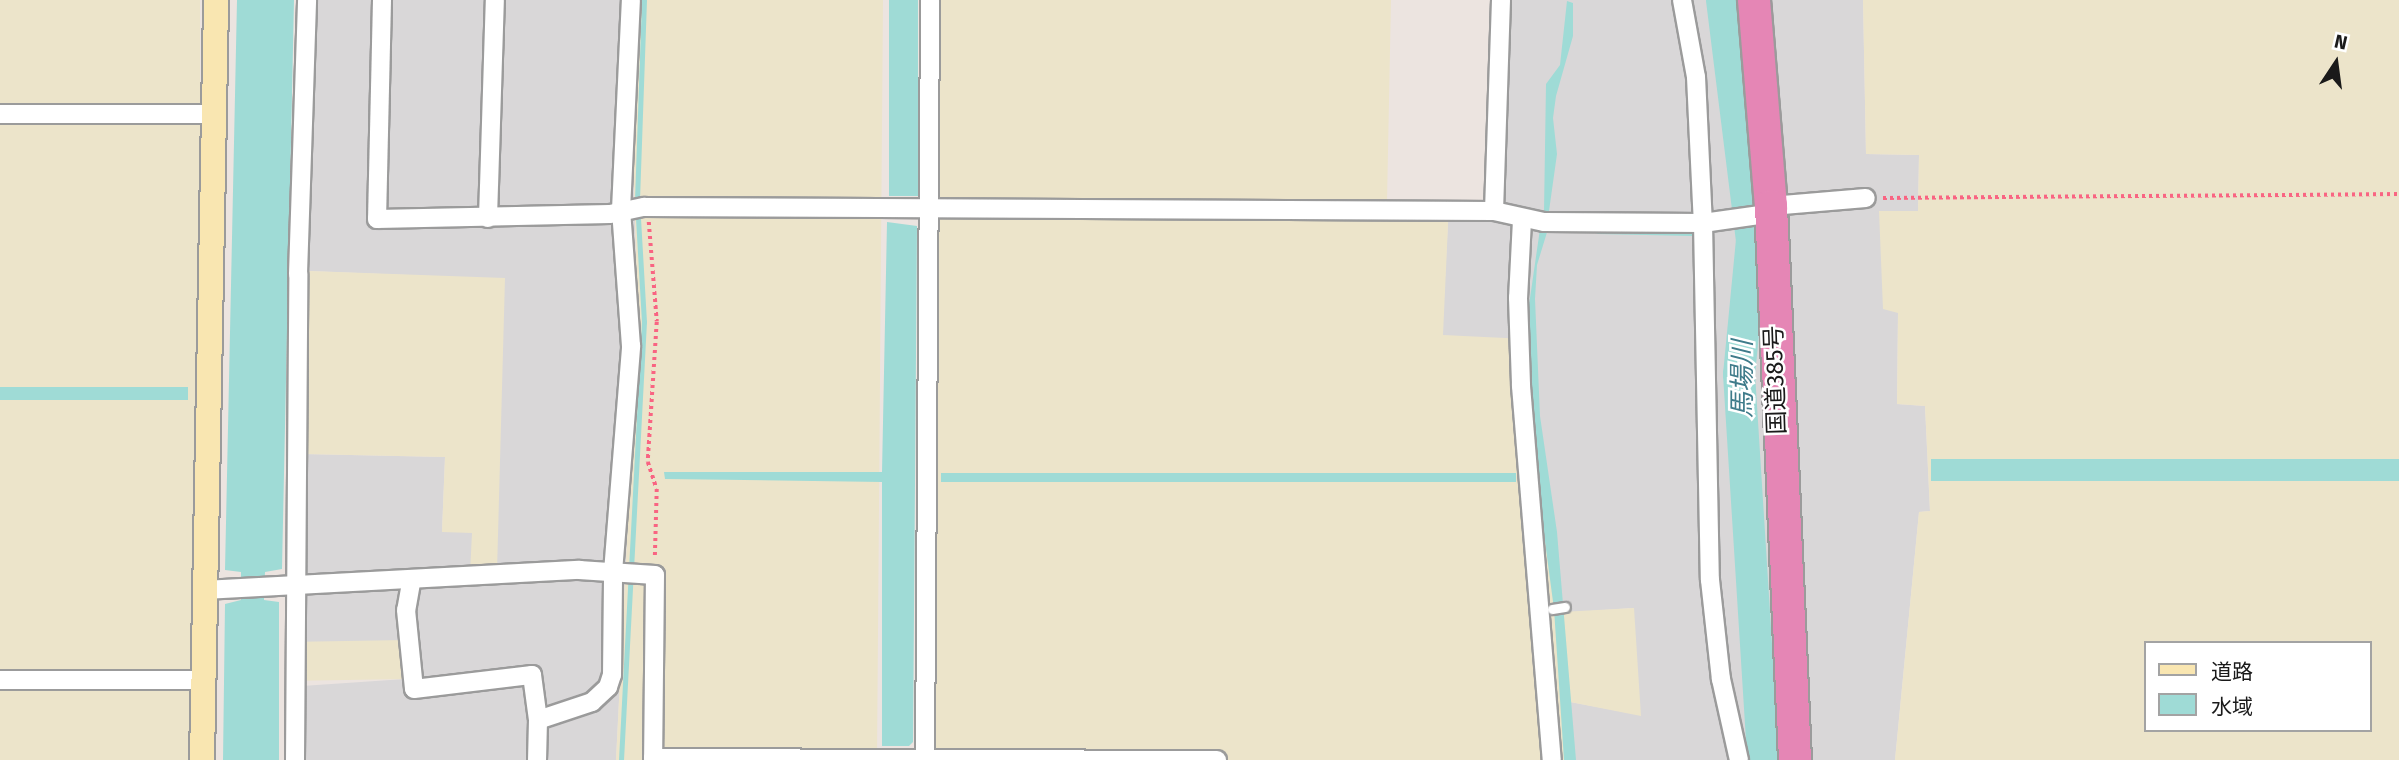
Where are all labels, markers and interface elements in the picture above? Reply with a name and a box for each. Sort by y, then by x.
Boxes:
north arrow [2301,28,2371,98]
text: N [2332,29,2350,55]
street label: 国道385号 [1760,325,1792,435]
water label: 馬場川 [1727,340,1759,418]
legend [2144,641,2371,732]
text: 道路 [2211,659,2253,685]
text: 水域 [2211,694,2253,720]

